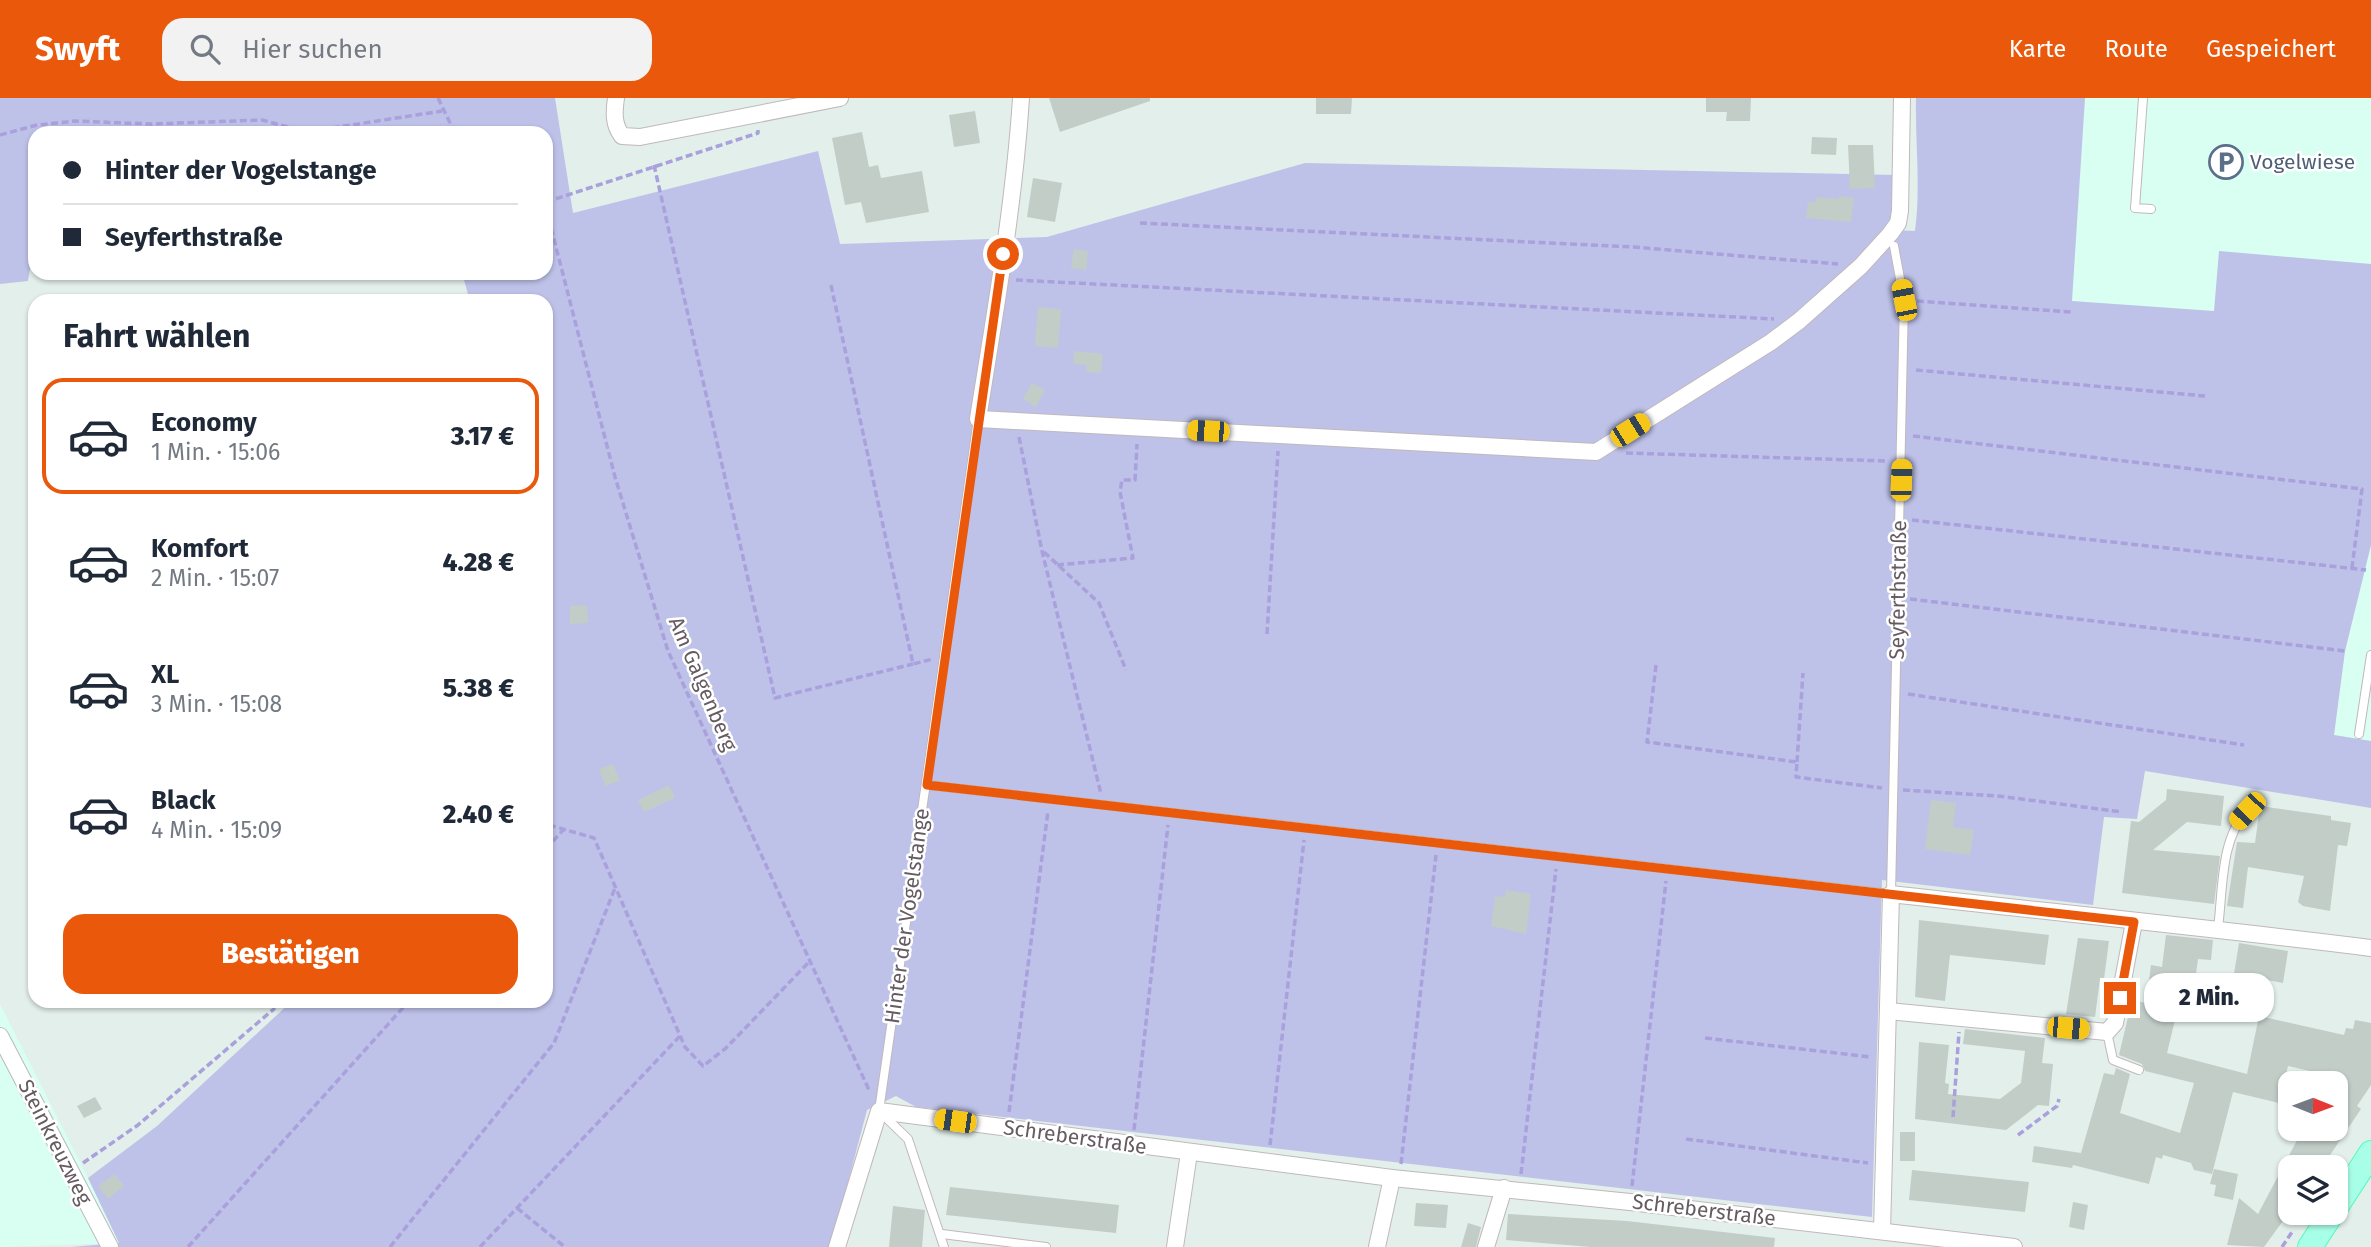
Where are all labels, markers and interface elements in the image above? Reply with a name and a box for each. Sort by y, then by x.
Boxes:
search box [162,18,652,81]
text: Swyft [35,29,120,69]
icon: search [186,30,224,68]
text: Hier suchen [242,34,383,65]
text: Karte [2009,35,2066,63]
text: Route [2104,35,2168,63]
text: Gespeichert [2206,35,2336,63]
parking icon: Vogelwiese [2207,143,2245,181]
place label: Vogelwiese [2250,149,2355,175]
text: Hinter der Vogelstange [105,155,377,186]
text: Seyferthstraße [105,222,283,253]
route start [987,238,1019,270]
car [1890,277,1919,323]
text: Fahrt wählen [63,317,250,355]
icon: car [67,405,130,468]
text: Economy [151,407,257,438]
car [1607,410,1654,450]
car [1187,419,1230,443]
text: 3.17 € [451,421,514,452]
text: 1 Min. · 15:06 [151,438,280,466]
car [1890,459,1913,501]
street label: Seyferthstraße [1884,520,1912,660]
icon: car [67,531,130,594]
text: Komfort [151,533,249,564]
text: 4.28 € [442,547,514,578]
text: 2 Min. · 15:07 [151,564,279,592]
street label: Am Galgenberg [663,613,743,755]
icon: car [67,657,130,720]
text: XL [151,659,179,690]
text: 5.38 € [443,673,514,704]
text: 3 Min. · 15:08 [151,690,282,718]
icon: car [67,783,130,846]
text: Black [151,785,216,816]
car [2225,788,2270,834]
text: 2.40 € [443,799,514,830]
street label: Hinter der Vogelstange [879,807,935,1025]
text: 4 Min. · 15:09 [151,816,282,844]
button: Bestätigen [63,914,518,994]
callout: 2 Min. [2144,974,2274,1023]
route end [2104,982,2136,1014]
text: 2 Min. [2179,983,2239,1011]
car [2047,1016,2090,1040]
north arrow [2278,1071,2348,1141]
map controls [2278,1071,2348,1225]
street label: Steinkreuzweg [12,1075,98,1209]
car [933,1108,978,1134]
street label: Schreberstraße [1002,1114,1148,1160]
button: layers [2278,1155,2348,1225]
street label: Schreberstraße [1631,1188,1777,1232]

